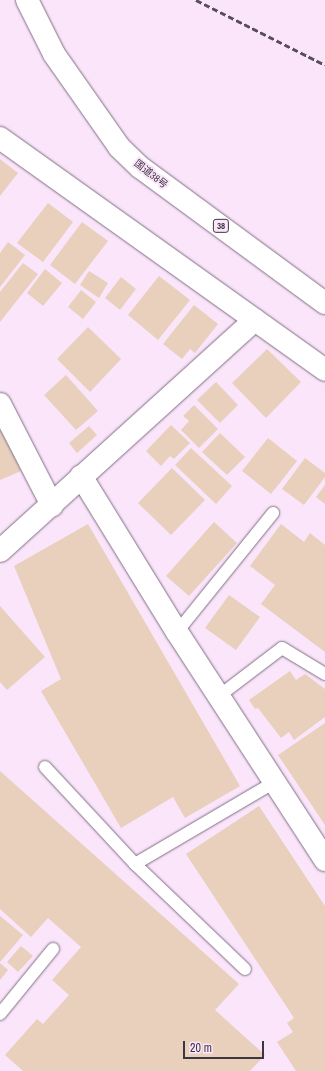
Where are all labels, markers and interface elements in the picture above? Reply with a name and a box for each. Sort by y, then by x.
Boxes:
street label: 国道38号 [132,157,170,191]
road number: 38 [212,219,230,233]
scale bar [185,1033,266,1059]
text: 20 m [190,1040,212,1056]

